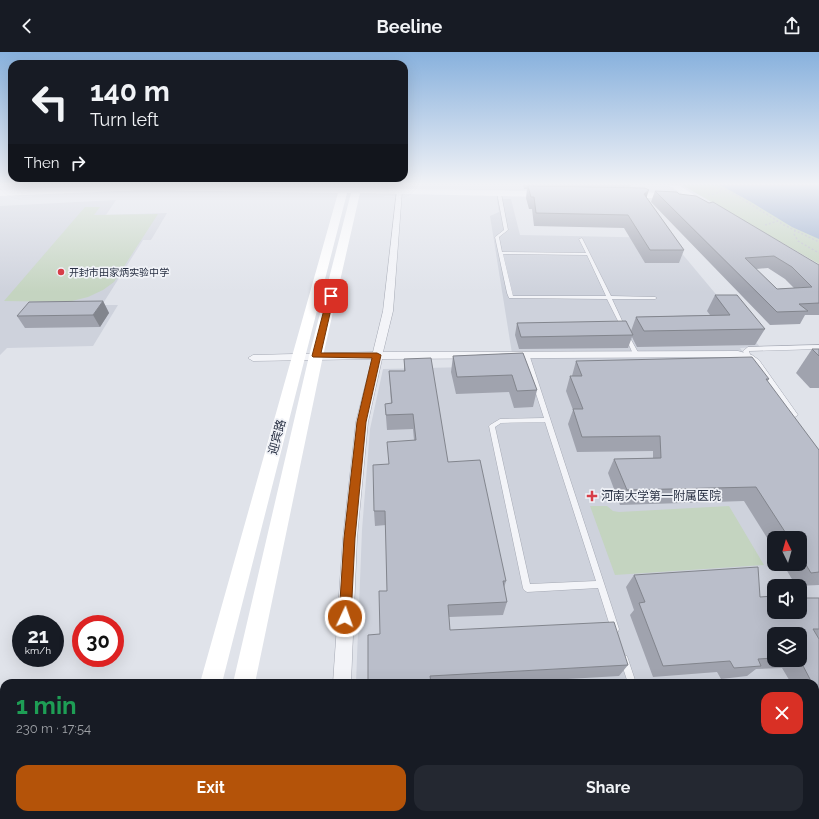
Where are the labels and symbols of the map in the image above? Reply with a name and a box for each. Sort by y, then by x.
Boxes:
marker: 开封市田家炳实验中学 [56,267,66,277]
place label: 开封市田家炳实验中学 [69,267,169,278]
pin [314,279,348,313]
street label: 迎宾路 [266,418,288,456]
place label: 河南大学第一附属医院 [601,489,721,503]
marker: 河南大学第一附属医院 [586,490,598,502]
north arrow [767,531,807,571]
position arrow [324,596,366,638]
speed limit sign: 30 [72,615,124,667]

